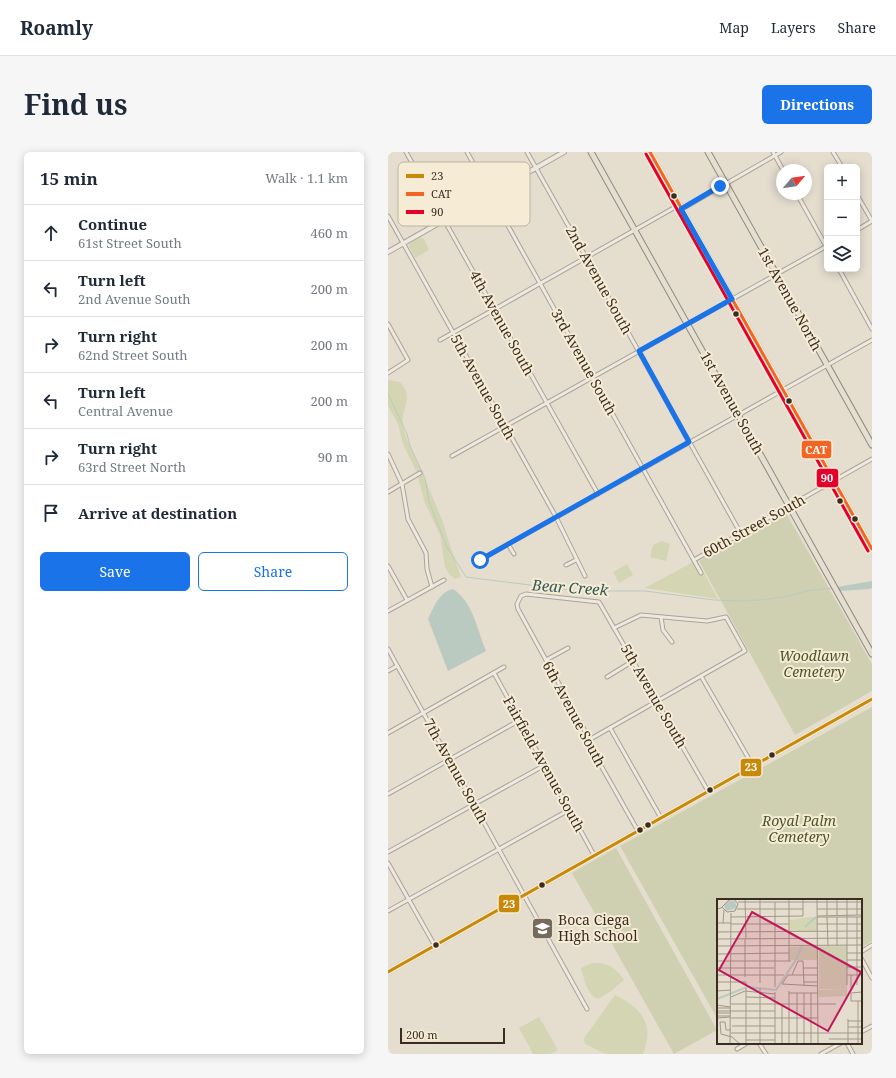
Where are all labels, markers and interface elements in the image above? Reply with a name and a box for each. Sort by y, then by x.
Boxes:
text: Roamly [20,15,93,41]
text: Map [719,18,749,37]
text: Layers [771,18,816,37]
text: Share [838,18,876,37]
text: Find us [24,85,128,123]
button: Directions [762,85,872,124]
legend [398,162,530,226]
north arrow [776,164,812,200]
map controls [824,164,860,272]
button: + [824,164,860,200]
text: 15 min [40,167,98,190]
text: 23 [431,168,443,183]
text: Walk · 1.1 km [265,169,348,187]
route end [711,177,729,195]
text: CAT [431,186,452,201]
unlabelled marker [669,191,679,201]
button: − [824,200,860,236]
text: 90 [431,204,443,219]
text: Continue [78,214,147,234]
icon: ahead [40,222,62,244]
street label: 2nd Avenue South [562,222,637,337]
text: 460 m [311,224,348,242]
text: 61st Street South [78,234,182,252]
button: layers [824,236,860,272]
street label: 1st Avenue North [754,244,827,354]
street label: 4th Avenue South [466,267,539,379]
text: Turn left [78,270,146,290]
icon: left [40,278,62,300]
text: 200 m [311,280,348,298]
text: 2nd Avenue South [78,290,191,308]
street label: 3rd Avenue South [547,305,622,418]
unlabelled marker [731,309,741,319]
text: Turn right [78,326,157,346]
street label: 5th Avenue South [447,331,520,443]
icon: right [40,334,62,356]
text: 200 m [311,336,348,354]
text: 62nd Street South [78,346,188,364]
street label: 1st Avenue South [696,348,769,458]
text: Turn left [78,382,146,402]
icon: left [40,390,62,412]
text: 200 m [311,392,348,410]
unlabelled marker [784,396,794,406]
text: Central Avenue [78,402,173,420]
text: Turn right [78,438,157,458]
line badge: CAT [801,440,832,459]
text: CAT [805,442,828,457]
icon: right [40,446,62,468]
text: 90 m [318,448,348,466]
text: 63rd Street North [78,458,186,476]
line badge: 90 [816,468,839,488]
text: 90 [821,470,833,485]
street label: 60th Street South [699,490,808,562]
unlabelled marker [835,496,845,506]
icon: arrive [40,502,62,524]
text: Arrive at destination [78,503,237,523]
unlabelled marker [850,514,860,524]
route start [471,551,489,569]
button: Save [40,552,190,591]
button: Share [198,552,348,591]
water label: Bear Creek [530,574,609,600]
street label: 5th Avenue South [617,640,692,751]
park label: Woodlawn Cemetery [779,646,850,681]
street label: 6th Avenue South [539,657,610,770]
street label: Fairfield Avenue South [499,693,590,835]
street label: 7th Avenue South [420,715,493,827]
unlabelled marker [767,750,777,760]
line badge: 23 [740,758,762,777]
text: 23 [745,759,757,774]
unlabelled marker [705,785,715,795]
park label: Royal Palm Cemetery [761,811,836,846]
unlabelled marker [643,820,653,830]
unlabelled marker [635,825,645,835]
unlabelled marker [537,880,547,890]
line badge: 23 [498,894,520,913]
text: 23 [503,896,515,911]
inset map [717,899,862,1044]
place label: Boca Ciega High School [558,910,638,945]
school or university icon: Boca Ciega High School [529,915,555,941]
unlabelled marker [431,940,441,950]
scale bar [400,1026,505,1045]
text: 200 m [406,1027,438,1042]

